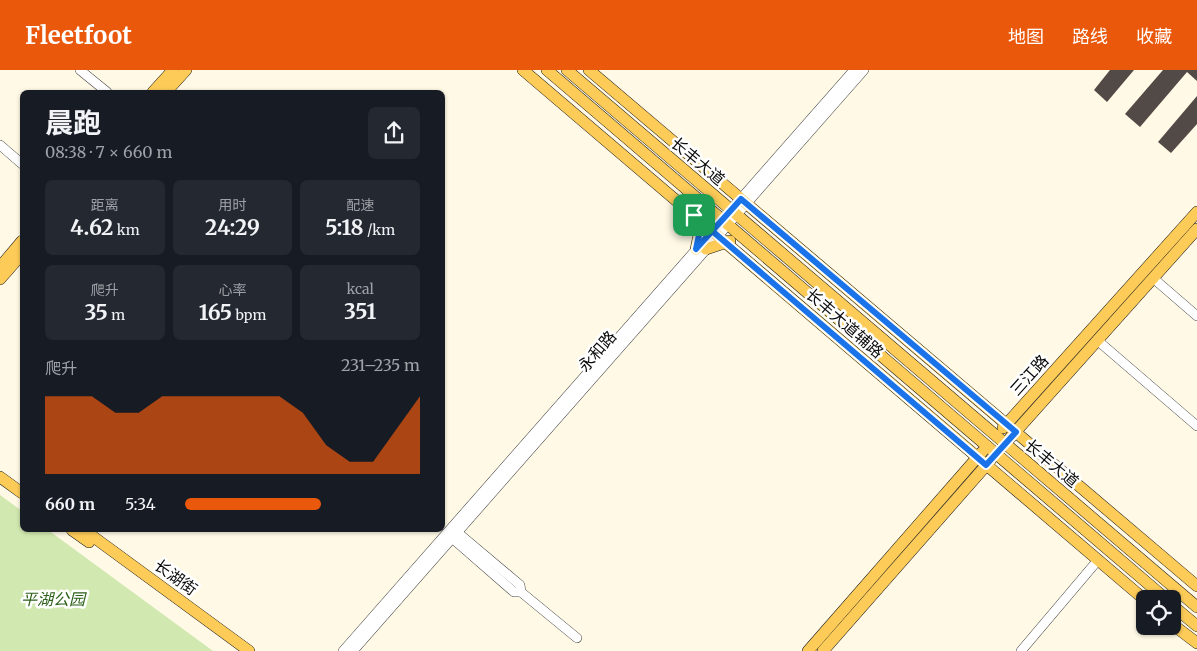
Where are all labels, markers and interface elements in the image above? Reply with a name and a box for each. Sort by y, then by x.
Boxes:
text: Fleetfoot [25,20,132,51]
text: 地图 [1008,25,1044,48]
text: 路线 [1072,25,1108,48]
text: 收藏 [1136,25,1172,48]
text: 晨跑 [45,105,101,141]
button: share [368,107,420,159]
street label: 长丰大道 [667,133,729,189]
text: 08:38 · 7 × 660 m [45,142,172,162]
pin [673,194,715,236]
text: 距离 [91,196,119,214]
text: 用时 [218,196,246,214]
text: 配速 [346,196,374,214]
icon: arrive [680,201,708,229]
text: 4.62 [70,214,113,241]
text: 24:29 [205,214,260,241]
text: 5:18 [325,214,364,241]
text: km [113,221,140,239]
text: /km [364,221,395,239]
text: kcal [346,280,374,298]
text: 爬升 [91,281,119,299]
text: 心率 [218,281,246,299]
street label: 长丰大道辅路 [802,284,888,362]
text: 351 [344,298,376,325]
text: 35 [85,299,108,326]
text: 165 [199,299,232,326]
text: m [108,306,125,324]
text: bpm [232,306,266,324]
street label: 永和路 [574,326,620,376]
street label: 三江路 [1006,350,1052,400]
text: 231–235 m [341,355,420,375]
text: 爬升 [45,358,77,378]
street label: 长丰大道 [1021,435,1083,491]
text: 660 m [45,494,95,514]
text: 5:34 [125,494,156,514]
street label: 长湖街 [151,555,201,599]
park label: 平湖公园 [21,589,87,609]
map controls [1136,590,1181,635]
button: locate [1136,590,1181,635]

